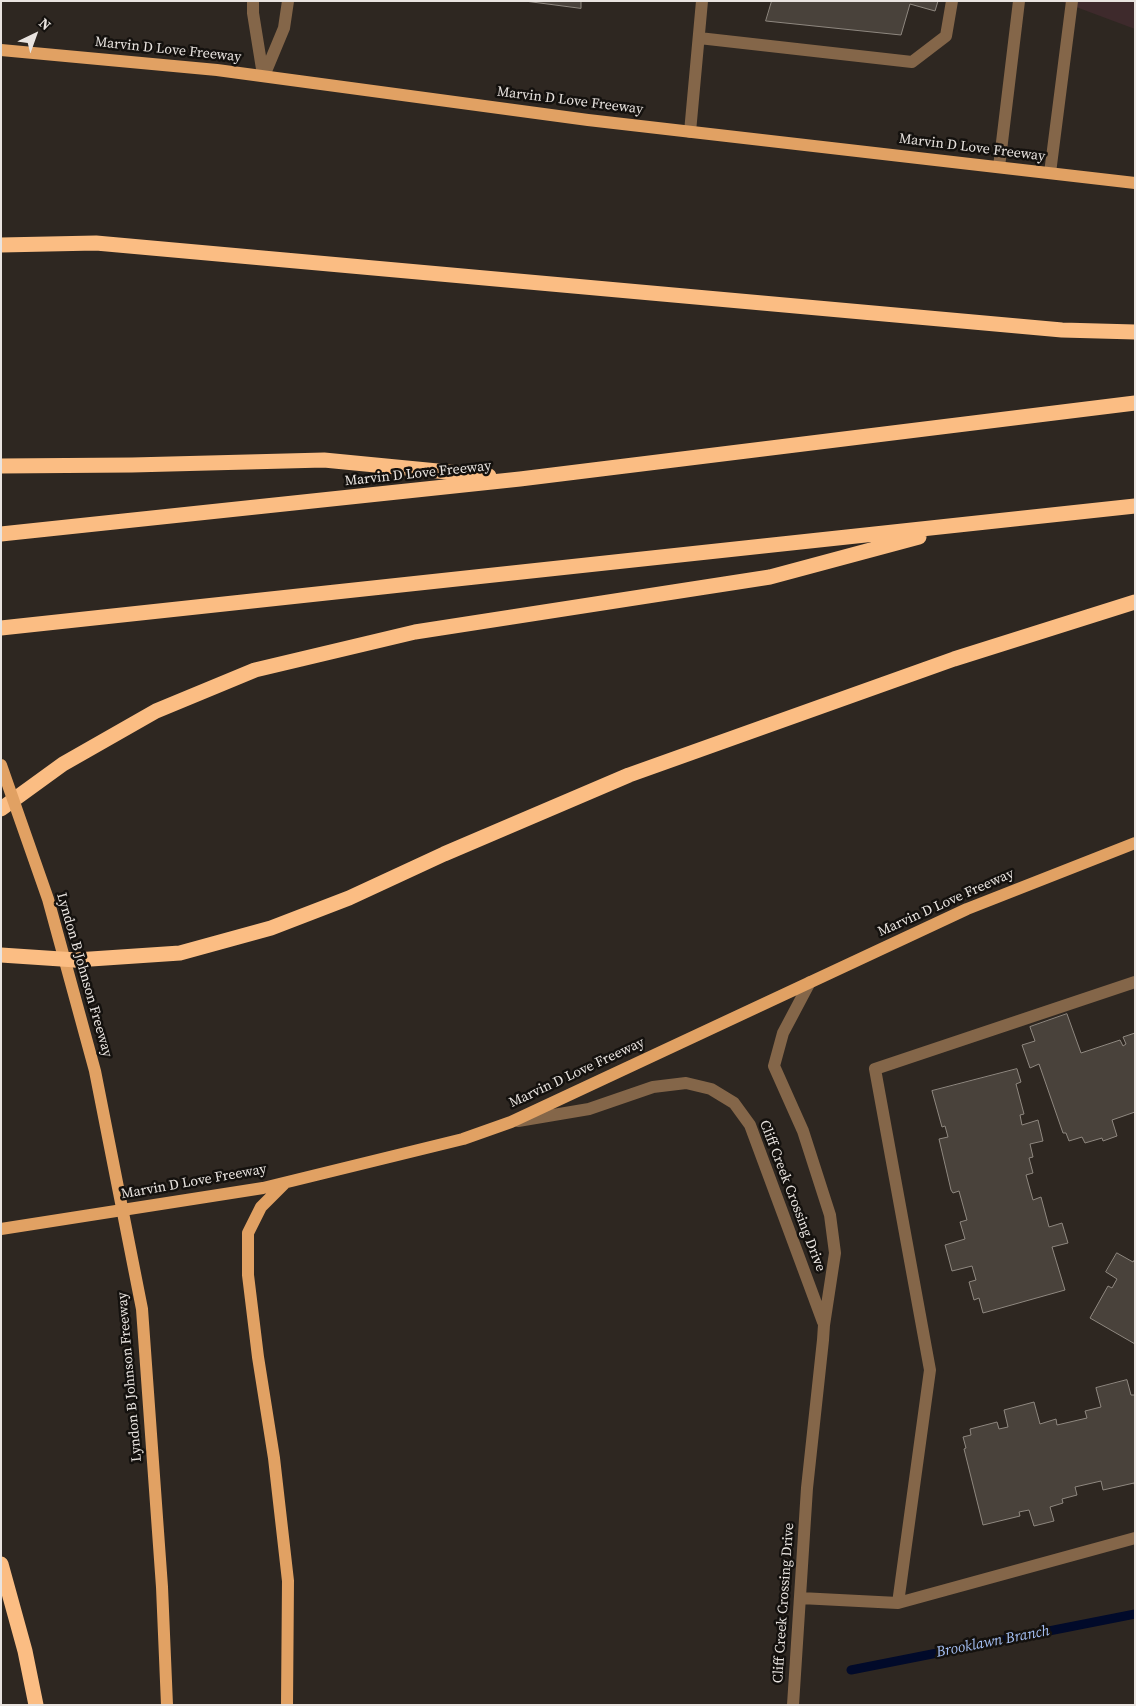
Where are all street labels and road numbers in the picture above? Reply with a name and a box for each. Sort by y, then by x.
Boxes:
street label: Marvin D Love Freeway [94,34,242,66]
street label: Marvin D Love Freeway [496,84,644,118]
street label: Marvin D Love Freeway [898,131,1046,165]
street label: Marvin D Love Freeway [344,458,492,490]
street label: Marvin D Love Freeway [875,865,1017,941]
street label: Lyndon B Johnson Freeway [52,891,116,1059]
street label: Marvin D Love Freeway [507,1034,647,1112]
street label: Cliff Creek Crossing Drive [755,1118,829,1274]
street label: Marvin D Love Freeway [120,1161,268,1203]
street label: Lyndon B Johnson Freeway [114,1291,146,1463]
street label: Cliff Creek Crossing Drive [770,1522,798,1684]

